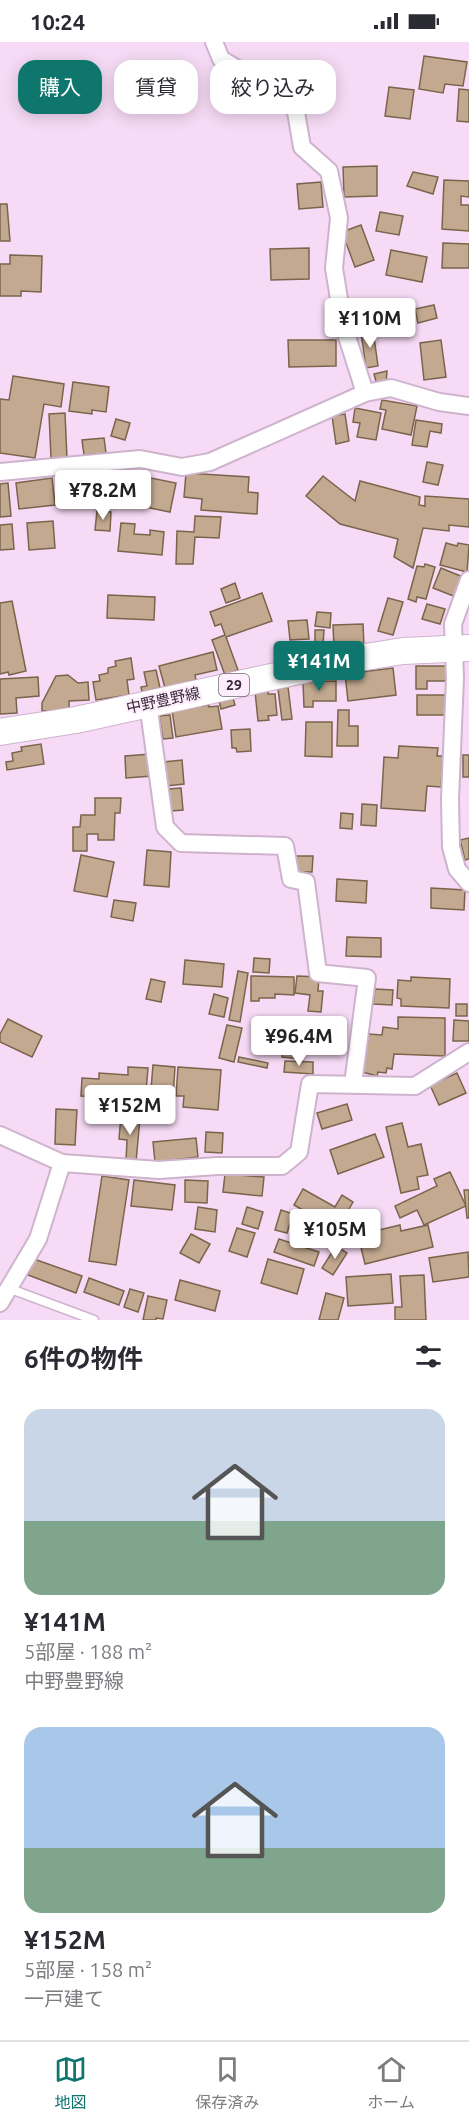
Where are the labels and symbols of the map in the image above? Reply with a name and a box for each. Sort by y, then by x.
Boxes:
pin: ¥110M [328,298,412,349]
pin: ¥78.2M [54,470,152,521]
pin: ¥141M [277,641,361,692]
road number: 29 [219,674,249,696]
street label: 中野豊野線 [125,684,201,716]
pin: ¥96.4M [250,1016,348,1067]
pin: ¥152M [88,1085,172,1136]
pin: ¥105M [293,1209,377,1260]

